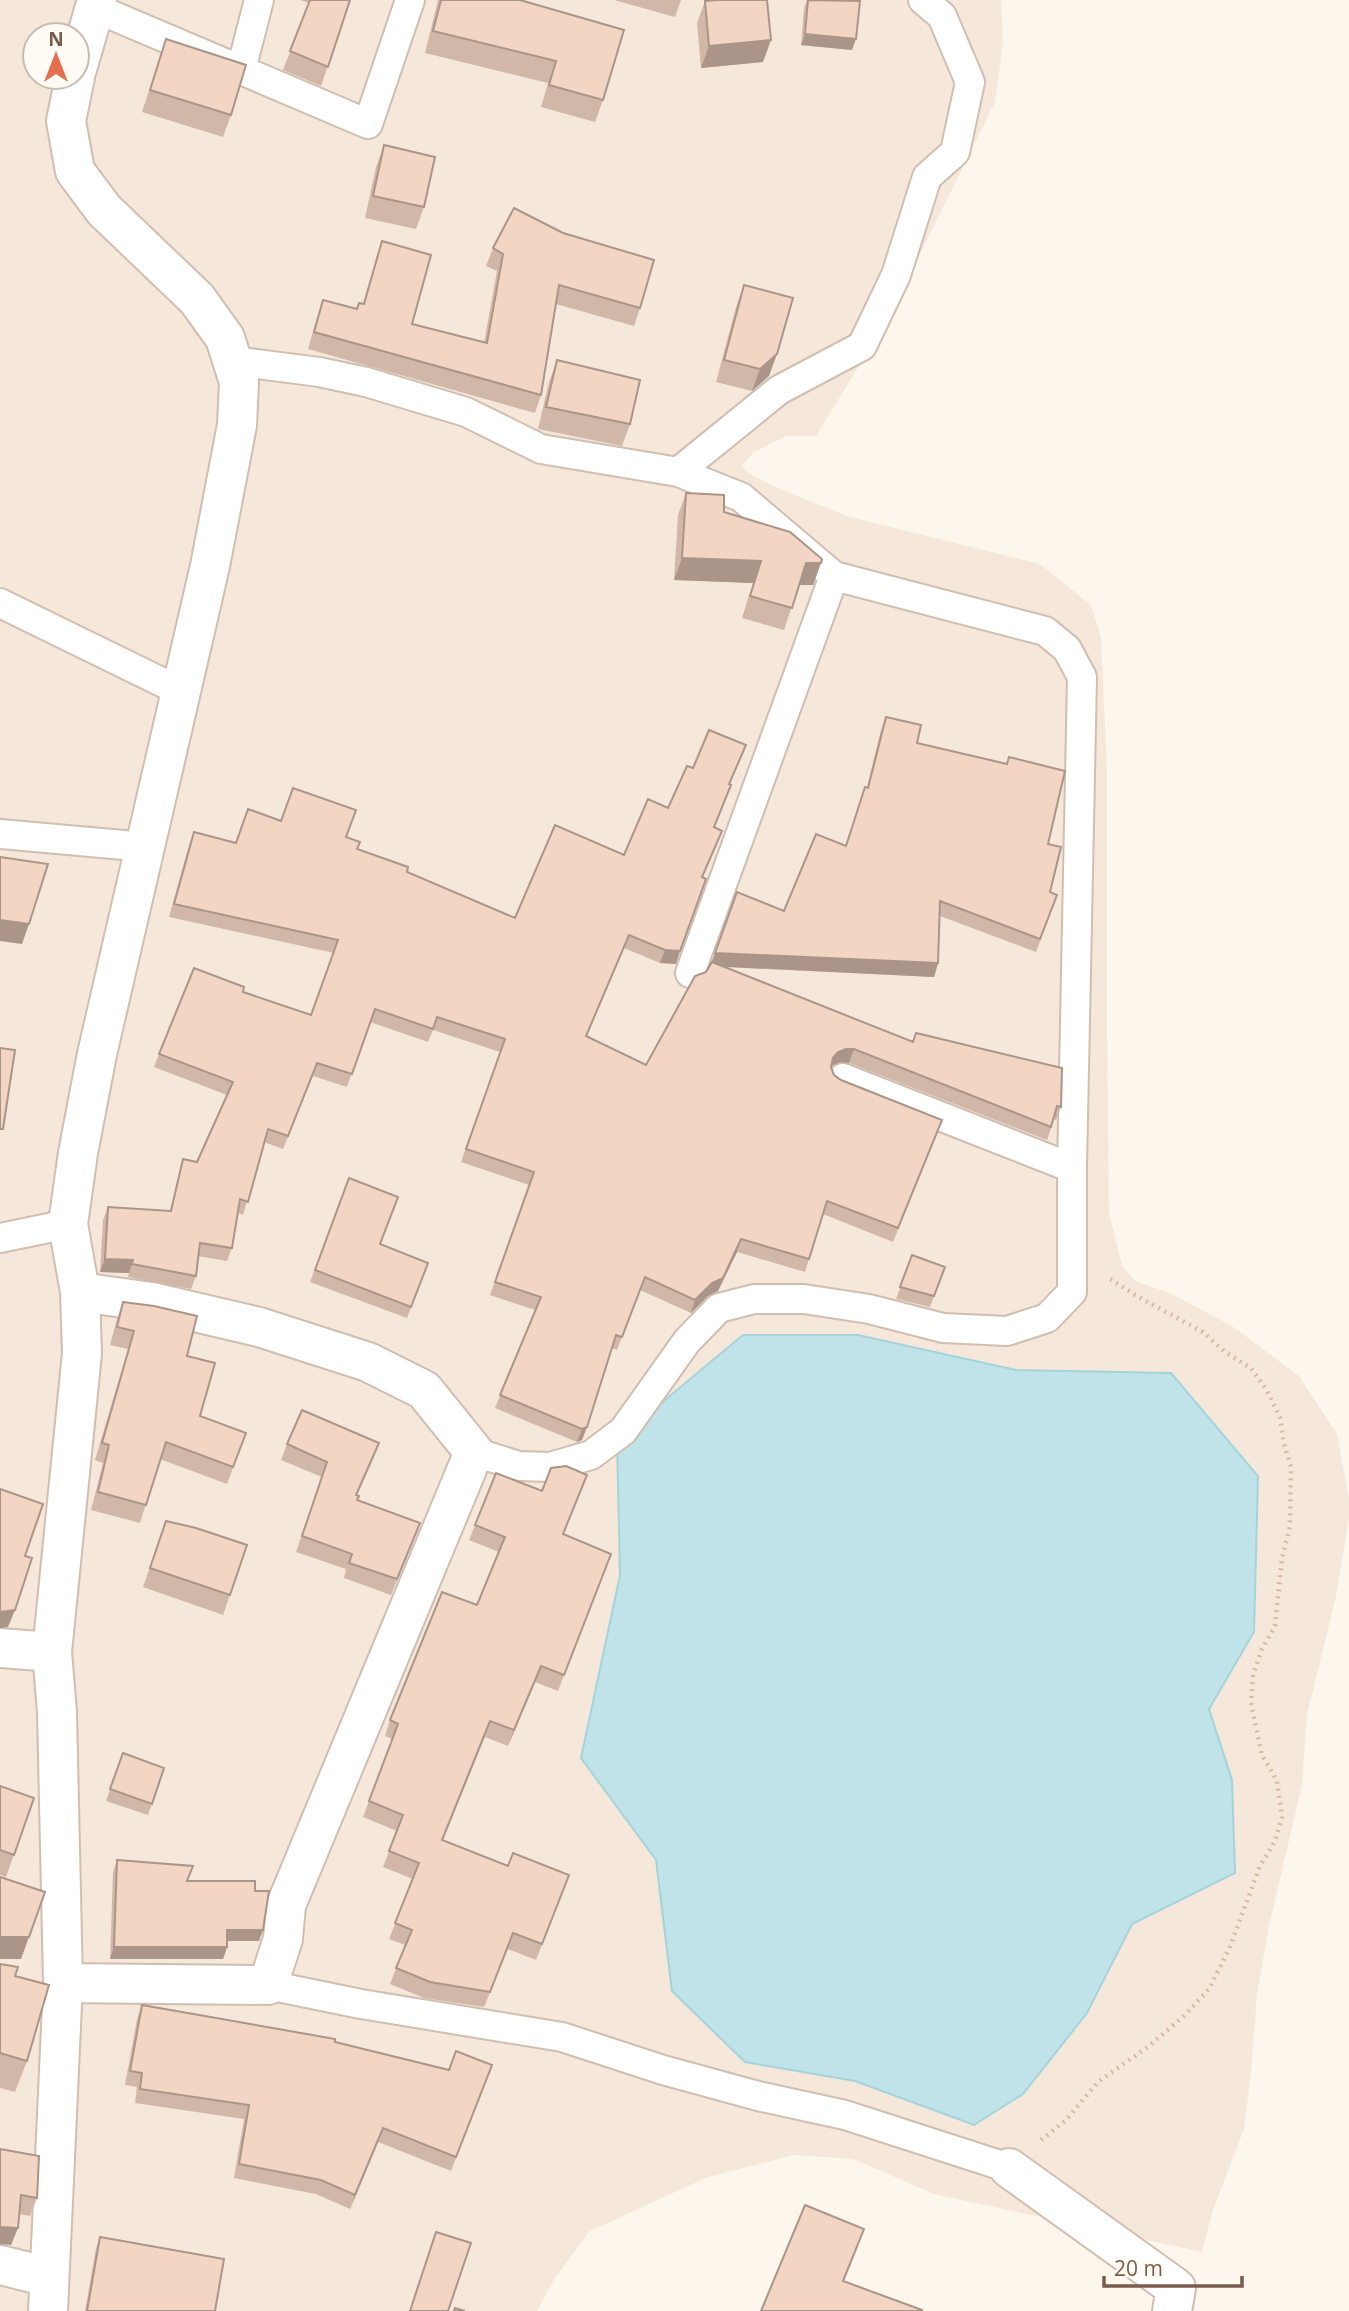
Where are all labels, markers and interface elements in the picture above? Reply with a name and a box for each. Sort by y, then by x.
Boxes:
north arrow [21,21,91,91]
text: N [48,26,64,52]
scale bar [1104,2244,1242,2288]
text: 20 m [1114,2254,1163,2282]

